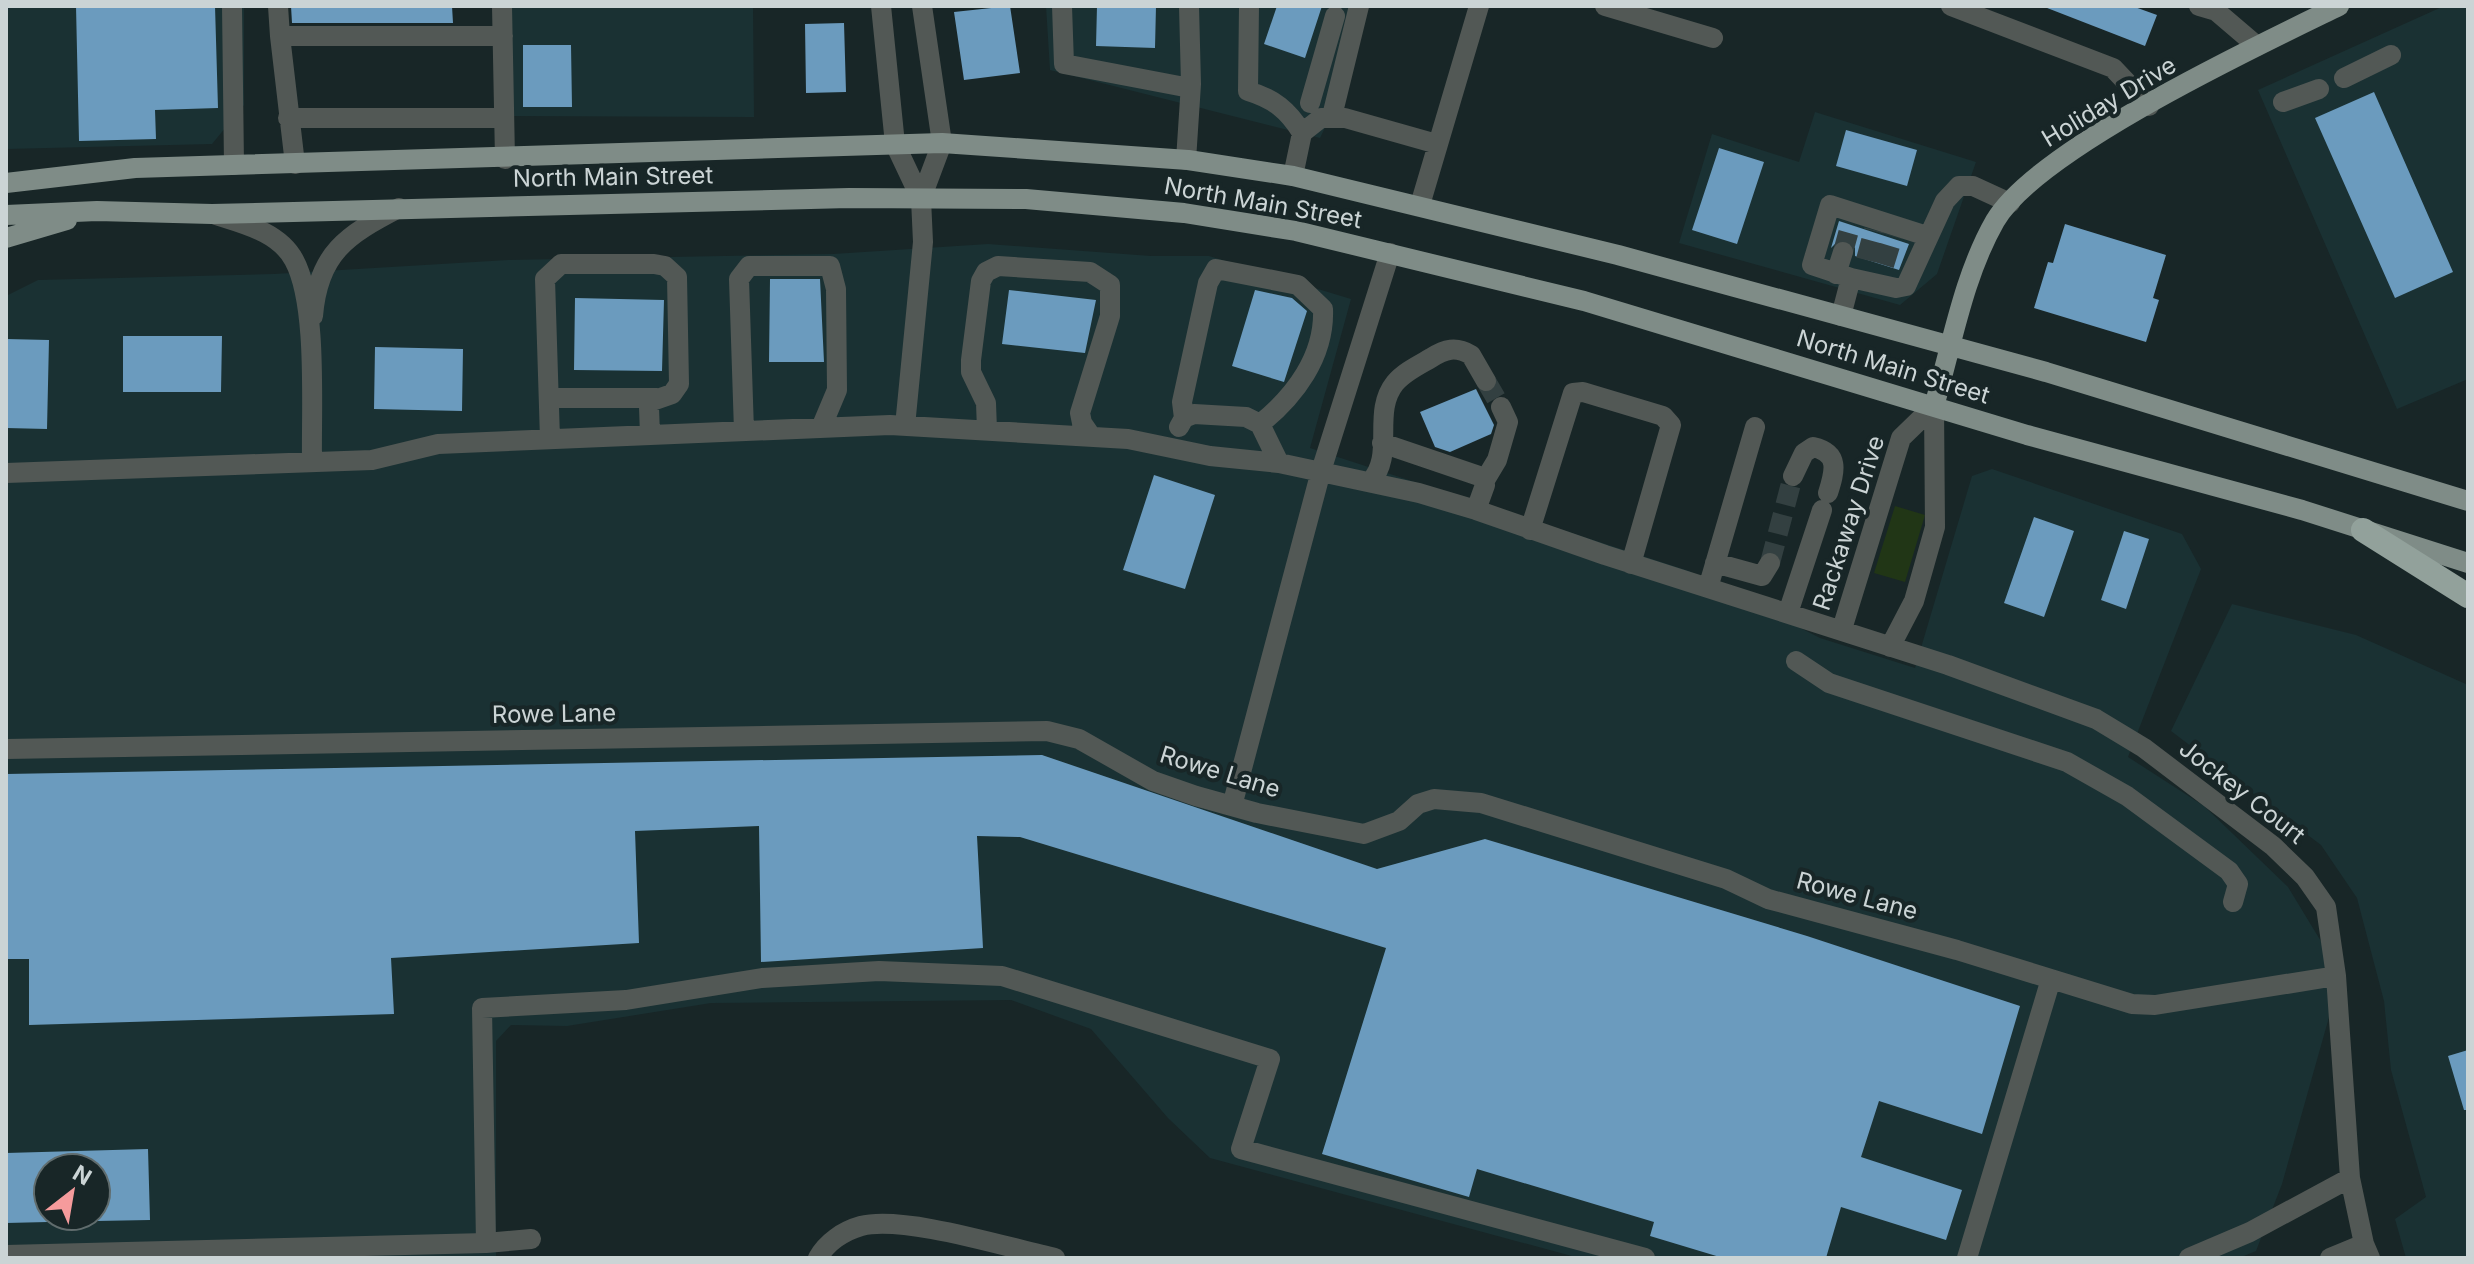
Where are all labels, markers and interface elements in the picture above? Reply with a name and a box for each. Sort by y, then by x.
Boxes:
street label: Holiday Drive [2036,50,2181,153]
street label: North Main Street [513,160,714,193]
street label: North Main Street [1162,171,1364,234]
street label: North Main Street [1793,323,1993,410]
street label: Rackaway Drive [1807,432,1890,614]
street label: Rowe Lane [492,698,616,729]
street label: Jockey Court [2174,734,2311,850]
street label: Rowe Lane [1157,739,1284,804]
street label: Rowe Lane [1793,865,1921,926]
north arrow [32,1152,112,1232]
text: N [68,1159,96,1190]

